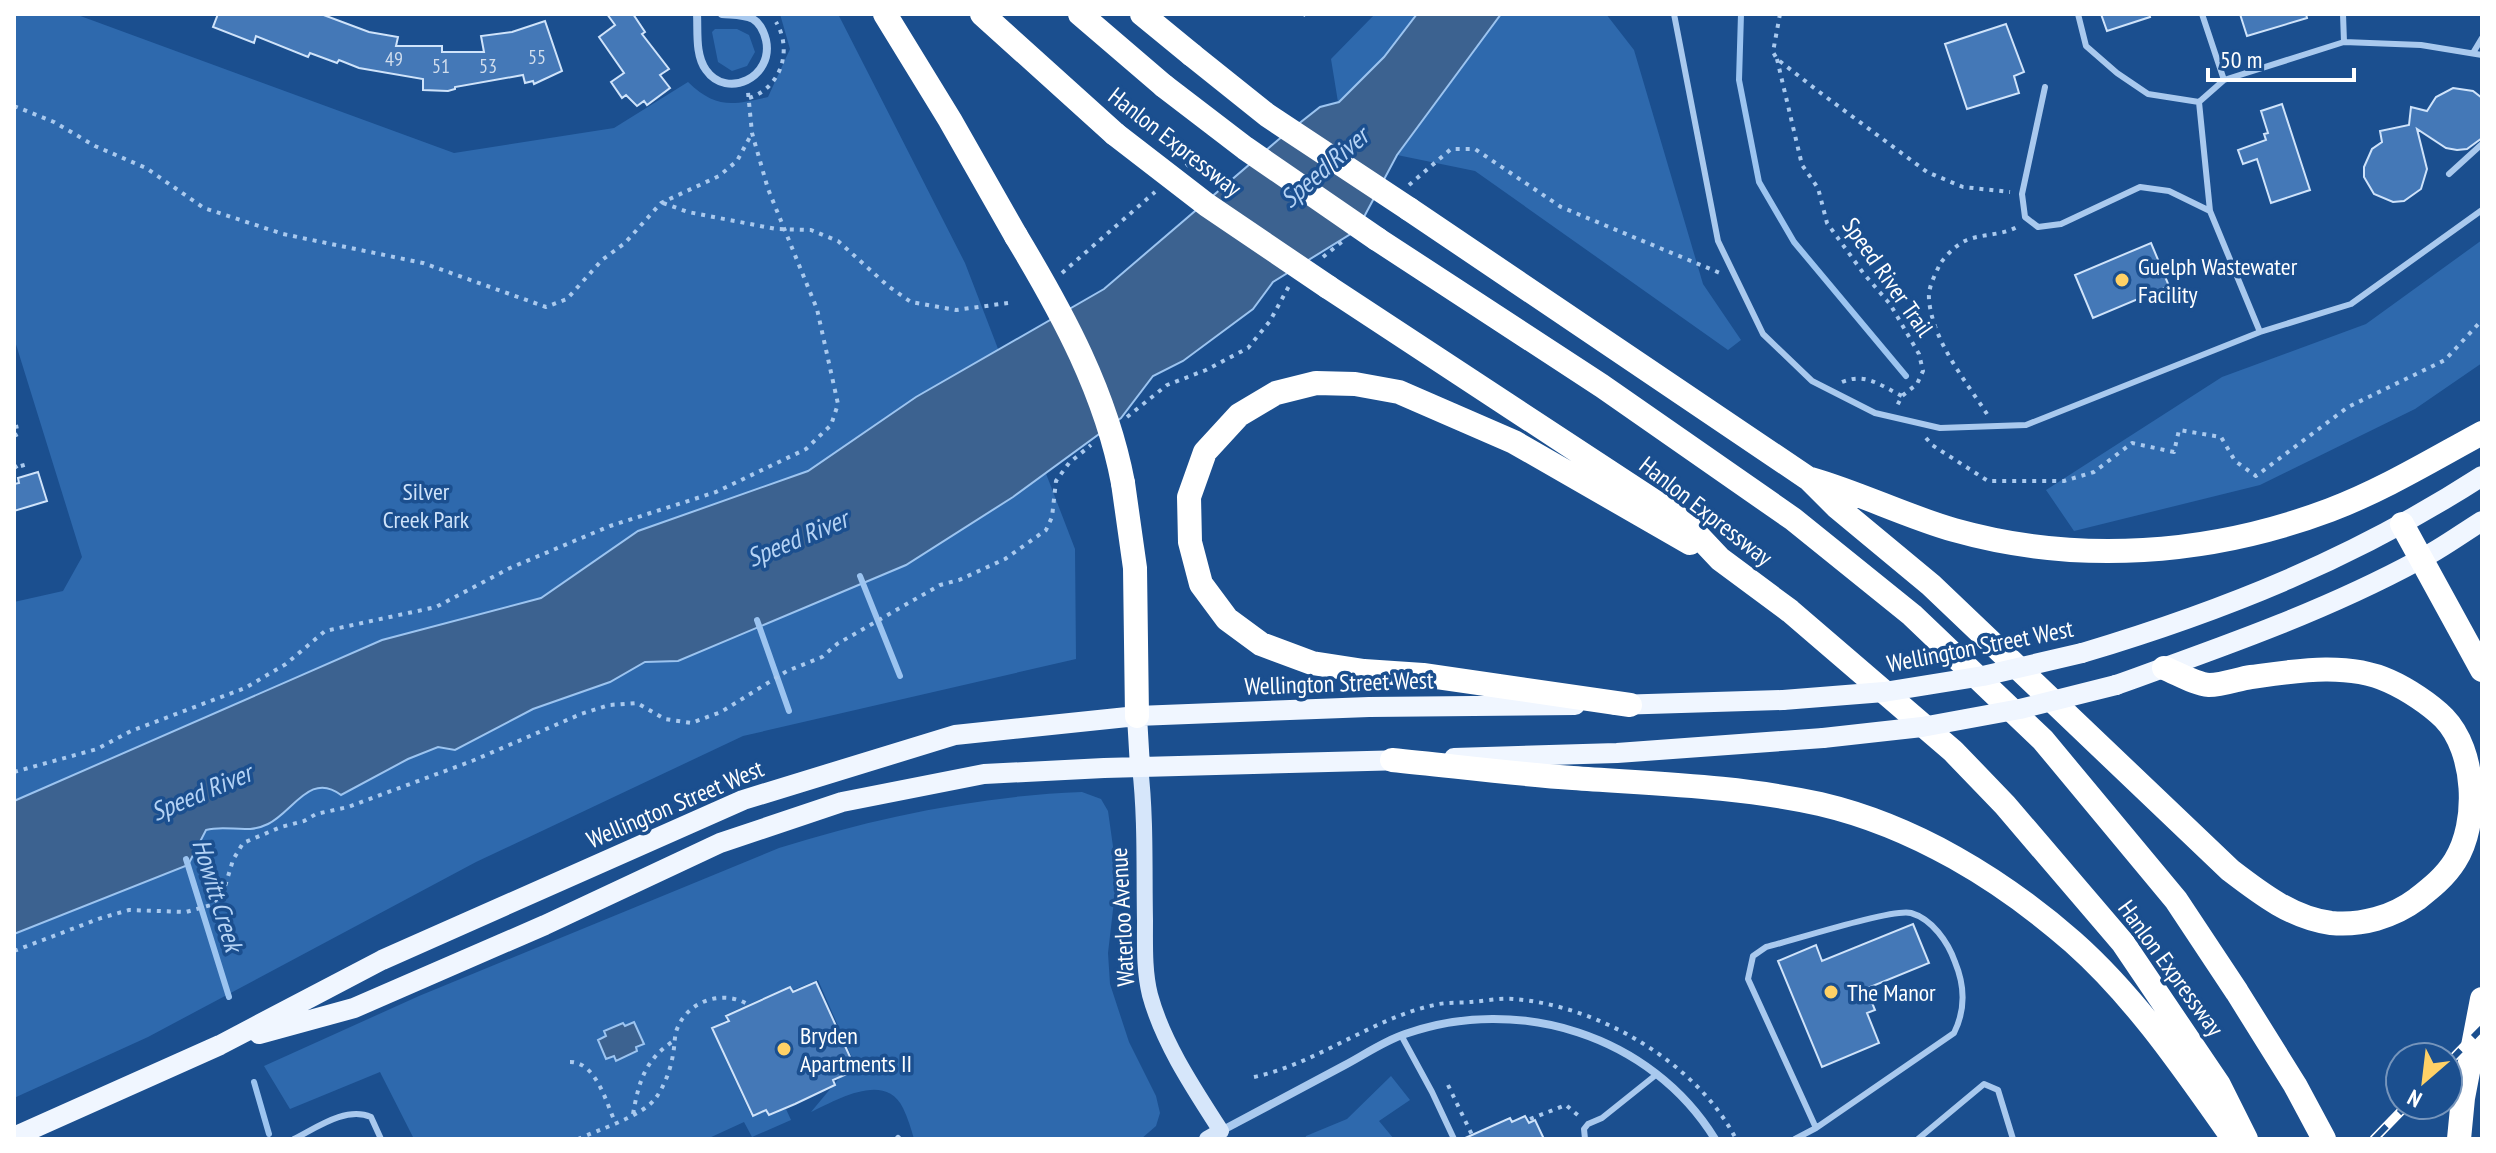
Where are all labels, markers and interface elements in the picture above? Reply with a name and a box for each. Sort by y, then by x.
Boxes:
scale bar [2208,32,2354,82]
house number: 55 [528,44,546,70]
text: 50 m [2220,44,2262,75]
house number: 49 [385,46,403,72]
house number: 51 [432,53,450,79]
house number: 53 [479,53,497,79]
street label: Hanlon Expressway [1102,80,1248,204]
water label: Speed River [1273,117,1378,214]
street label: Speed River Trail [1836,211,1941,343]
place label: Guelph Wastewater Facility [2138,251,2298,310]
marker: Guelph Wastewater Facility [2113,271,2131,289]
street label: Hanlon Expressway [1633,449,1779,573]
park label: Silver Creek Park [383,476,470,535]
water label: Speed River [742,500,856,574]
street label: Wellington Street West [1884,613,2076,679]
street label: Wellington Street West [1244,664,1434,702]
street label: Wellington Street West [582,753,768,855]
water label: Speed River [146,754,260,828]
water label: Howitt Creek [185,835,252,958]
street label: Waterloo Avenue [1103,847,1141,987]
street label: Hanlon Expressway [2111,894,2231,1042]
place label: The Manor [1847,977,1936,1008]
marker: The Manor [1822,983,1840,1001]
place label: Bryden Apartments II [800,1020,912,1079]
marker: Bryden Apartments II [775,1040,793,1058]
north arrow [2384,1041,2464,1121]
text: N [2403,1084,2426,1114]

